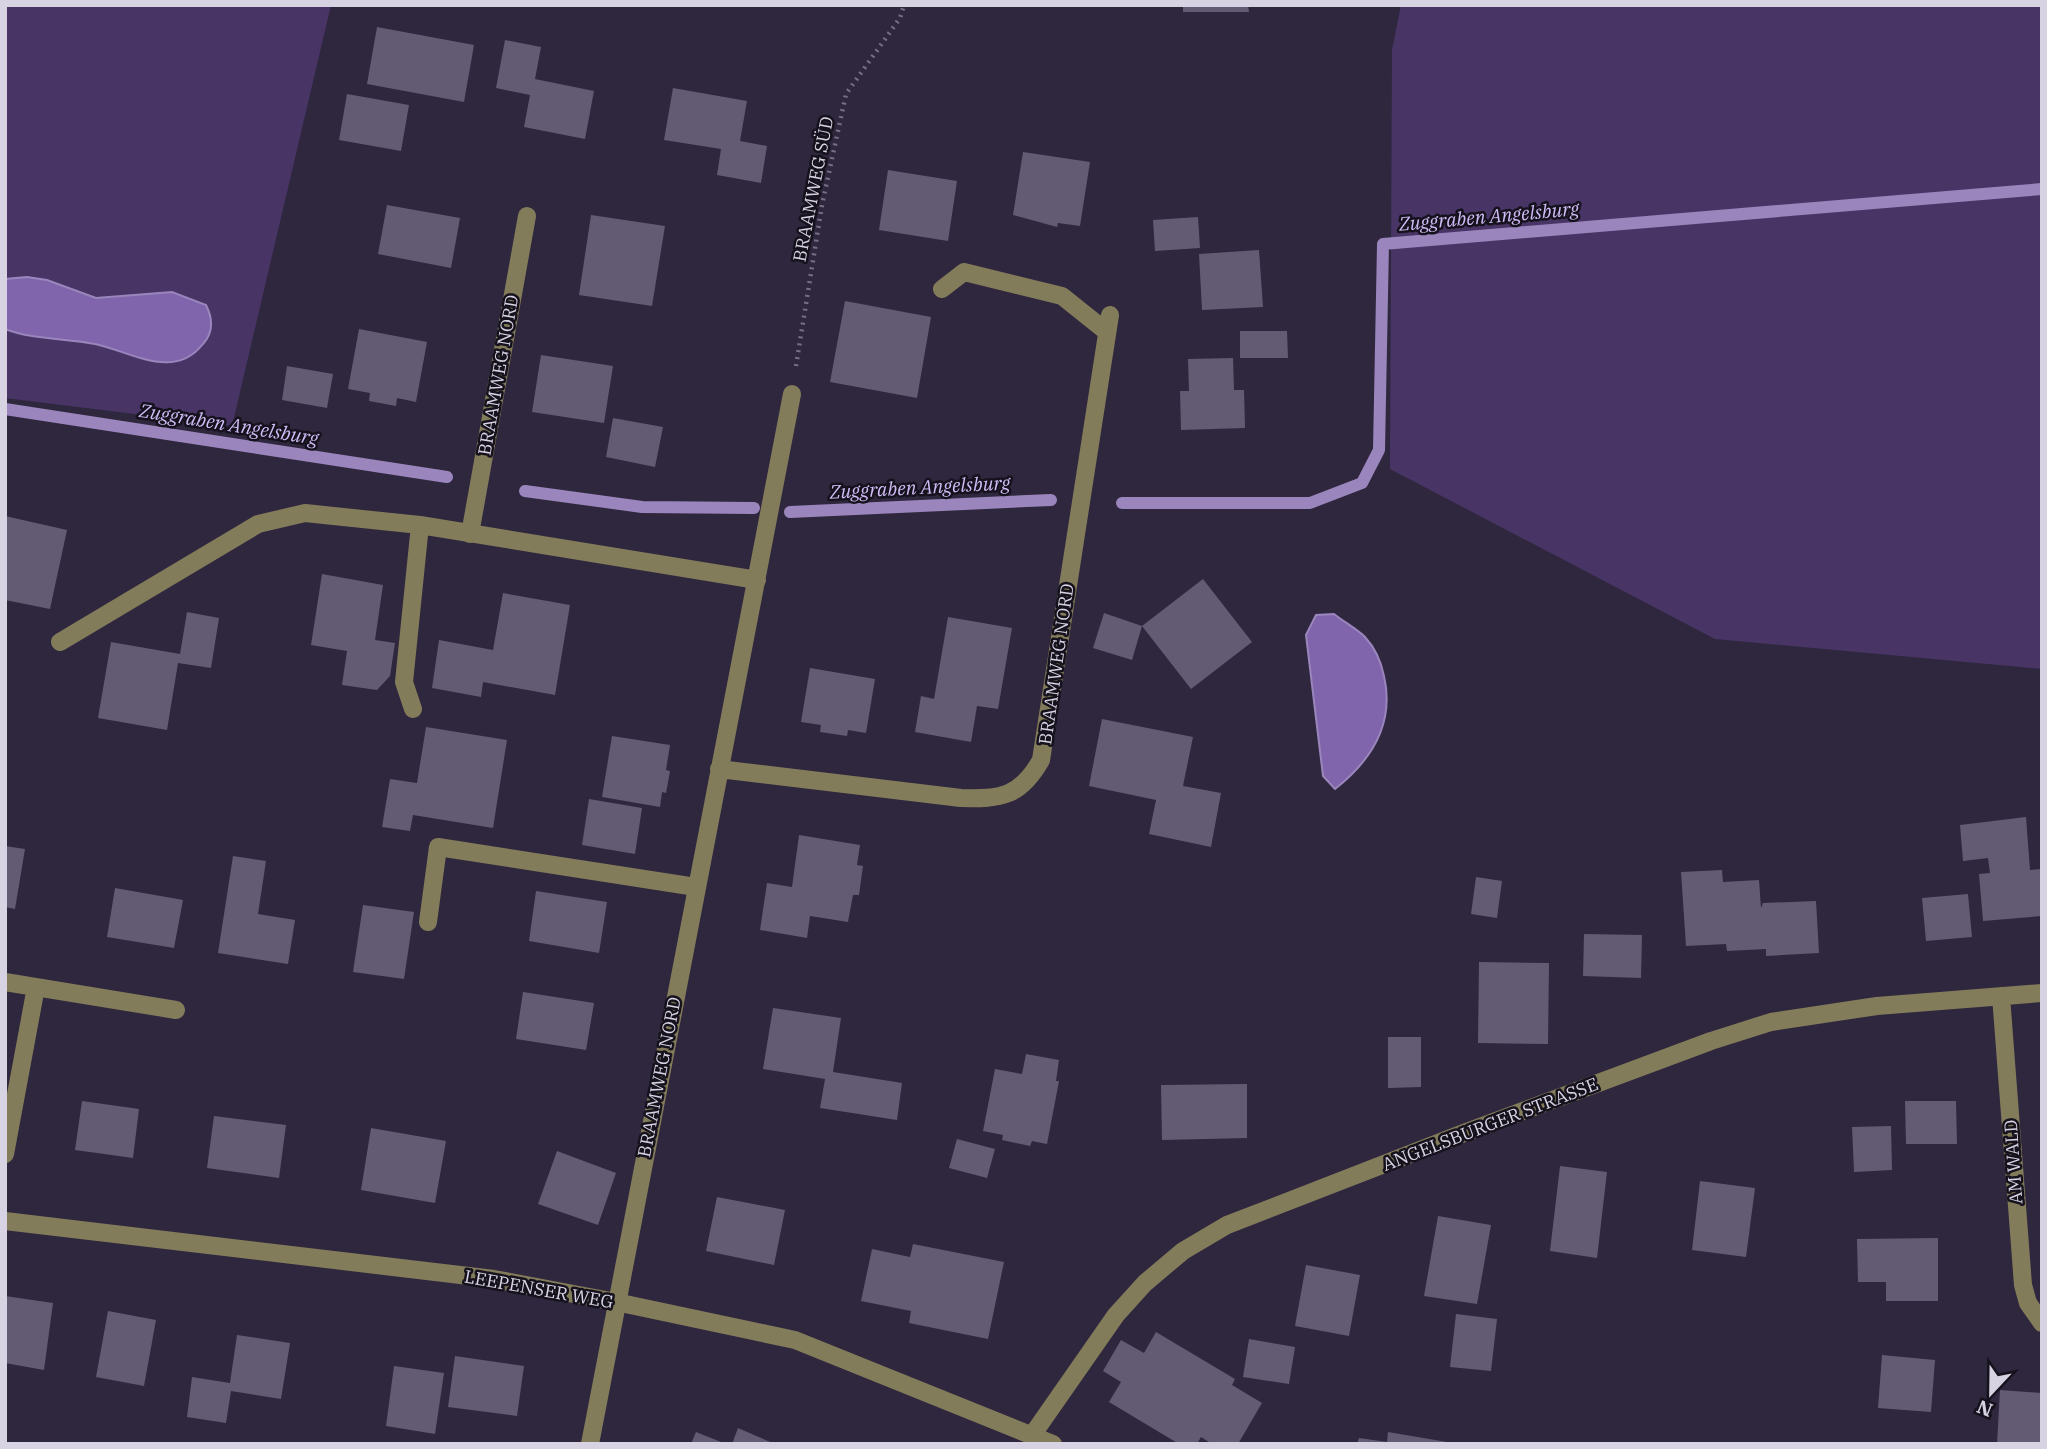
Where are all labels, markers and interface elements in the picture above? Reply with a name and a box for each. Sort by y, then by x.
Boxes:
street label: BRAAMWEG SÜD [788,114,838,264]
water label: Zuggraben Angelsburg [1397,196,1581,236]
street label: BRAAMWEG NORD [473,293,523,457]
water label: Zuggraben Angelsburg [137,398,321,450]
water label: Zuggraben Angelsburg [828,470,1012,504]
street label: BRAAMWEG NORD [1033,582,1079,746]
street label: BRAAMWEG NORD [632,995,686,1159]
street label: ANGELSBURGER STRASSE [1379,1072,1601,1176]
street label: AM WALD [1999,1119,2027,1205]
street label: LEEPENSER WEG [463,1265,615,1313]
north arrow [1956,1358,2026,1428]
text: N [1973,1395,1996,1423]

